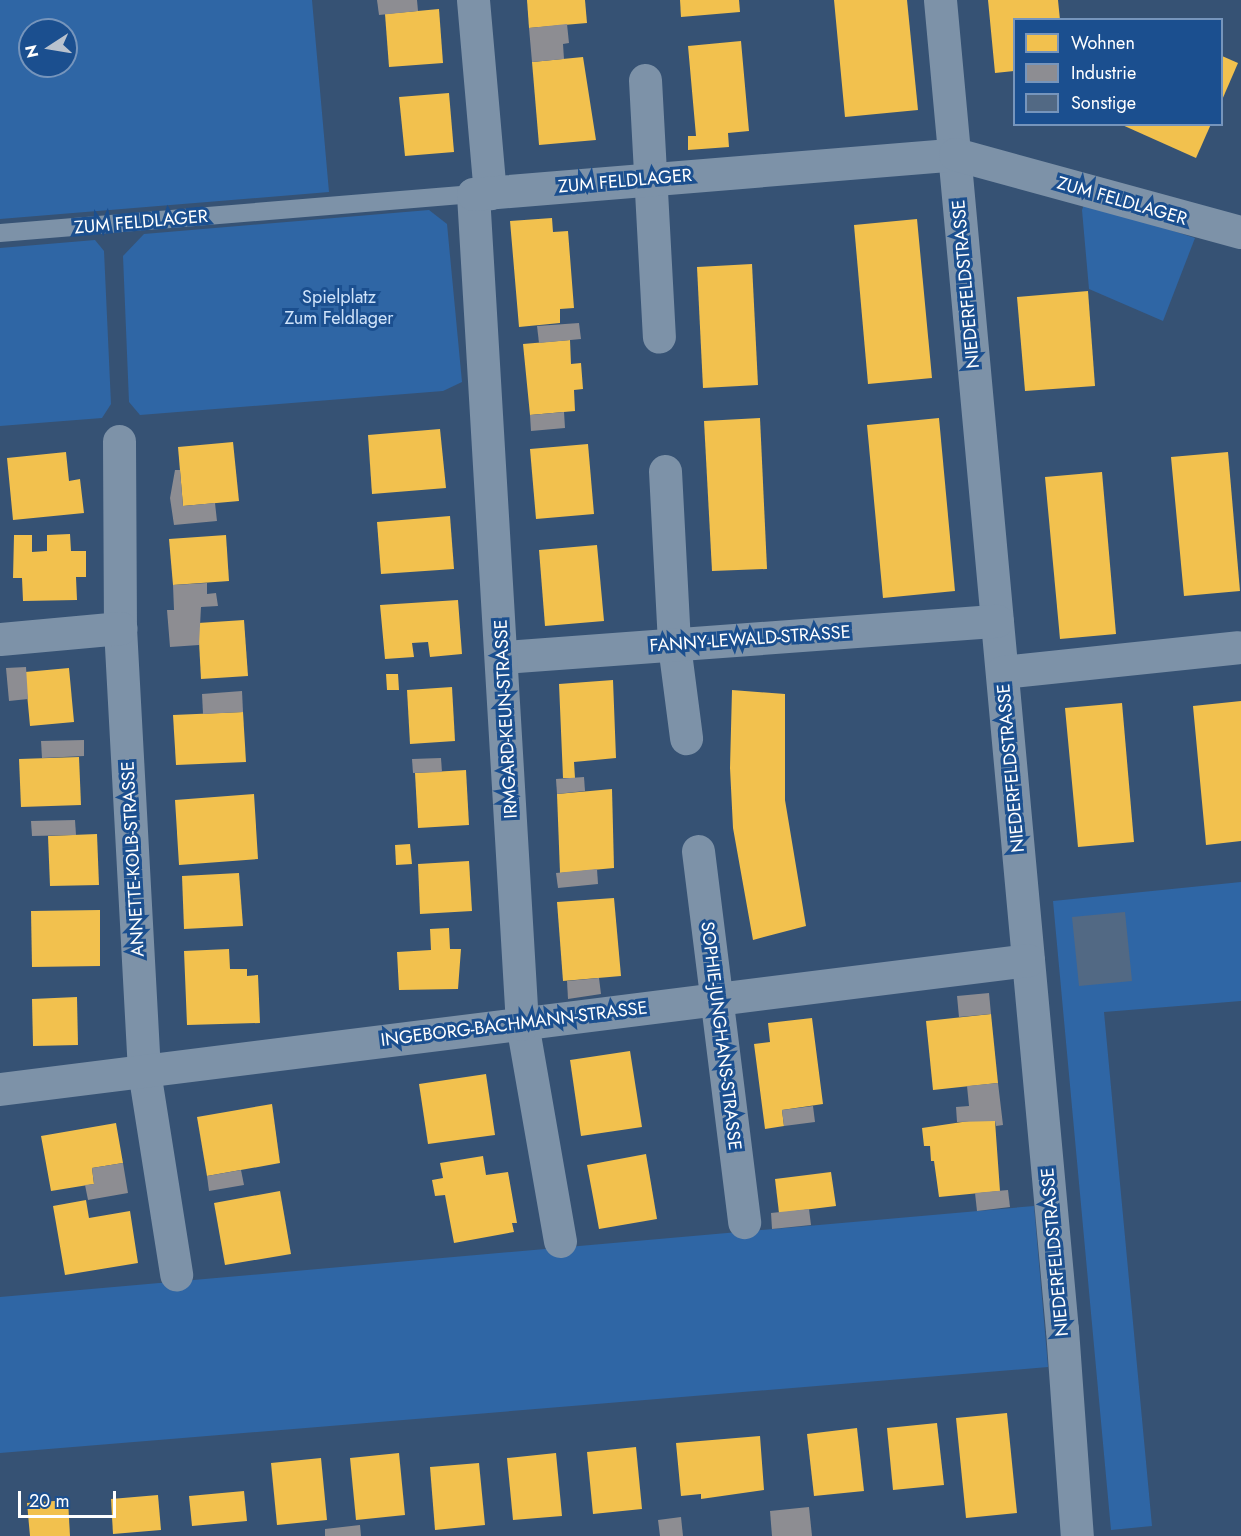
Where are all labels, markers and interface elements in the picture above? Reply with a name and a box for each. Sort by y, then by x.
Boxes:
north arrow [18,18,78,78]
legend [1013,18,1223,126]
text: Wohnen [1071,30,1135,56]
text: N [19,43,44,60]
text: Industrie [1071,60,1136,86]
text: Sonstige [1071,90,1136,116]
street label: ZUM FELDLAGER [557,164,693,198]
street label: ZUM FELDLAGER [1055,172,1189,230]
street label: NIEDERFELDSTRASSE [948,199,984,369]
street label: ZUM FELDLAGER [73,205,209,239]
park label: Spielplatz Zum Feldlager [285,287,393,330]
street label: IRMGARD-KEUN-STRASSE [490,619,522,819]
street label: FANNY-LEWALD-STRASSE [649,621,851,657]
street label: NIEDERFELDSTRASSE [993,683,1029,853]
street label: ANNETTE-KOLB-STRASSE [117,761,149,957]
street label: SOPHIE-JUNGHANS-STRASSE [696,920,746,1152]
street label: INGEBORG-BACHMANN-STRASSE [379,997,649,1051]
street label: NIEDERFELDSTRASSE [1037,1167,1073,1337]
scale bar [21,1479,118,1517]
text: 20 m [29,1488,69,1514]

